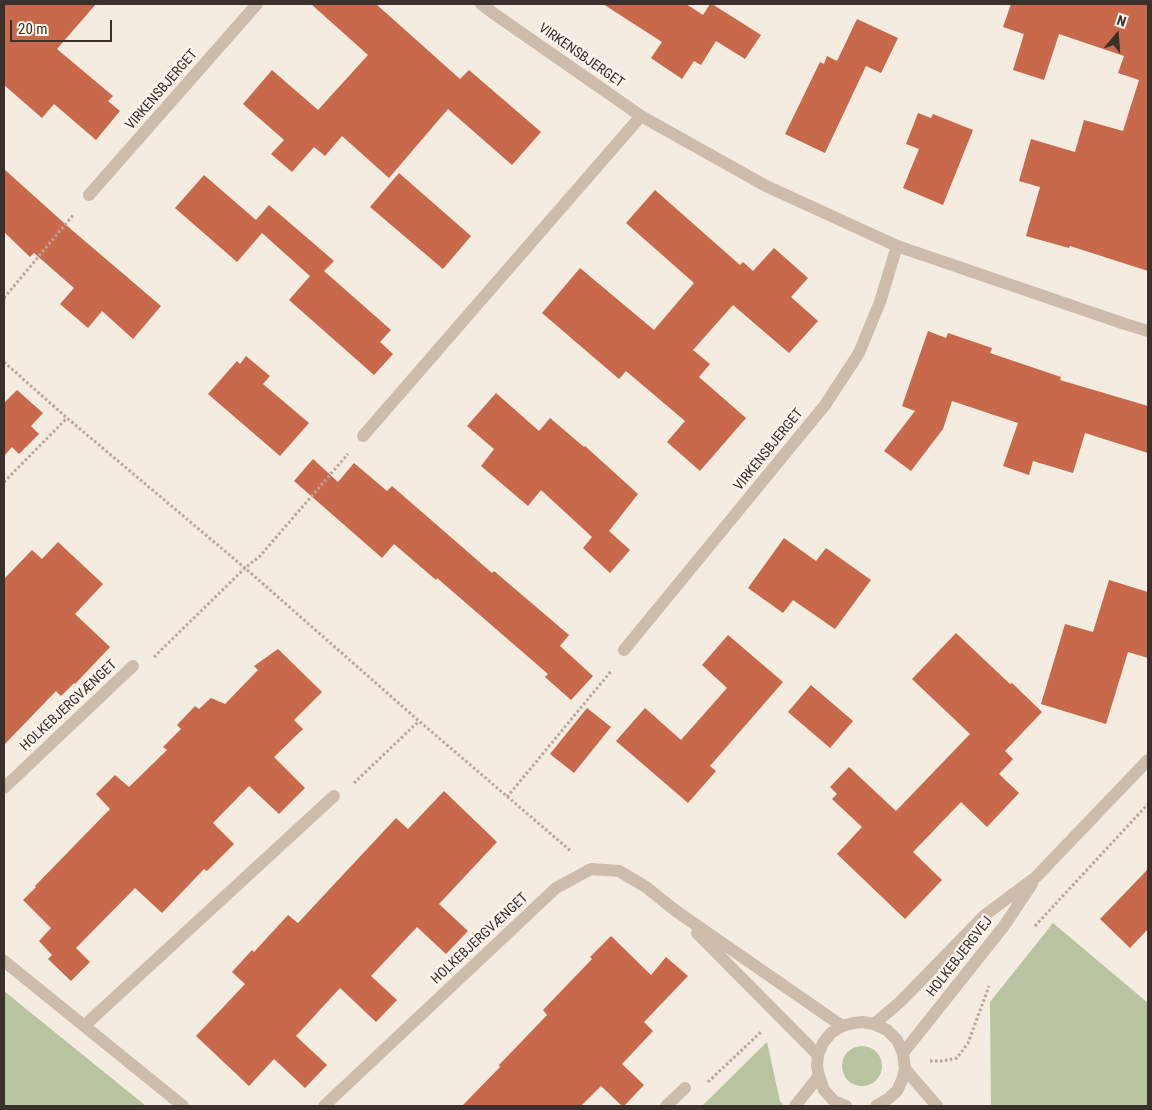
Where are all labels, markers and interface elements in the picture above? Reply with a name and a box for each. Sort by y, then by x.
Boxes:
scale bar [12,10,115,42]
north arrow [1092,10,1142,60]
text: N [1115,12,1128,30]
text: 20 m [18,20,48,38]
street label: VIRKENSBJERGET [535,20,627,92]
street label: VIRKENSBJERGET [123,46,201,134]
street label: VIRKENSBJERGET [731,406,807,494]
street label: HOLKEBJERGVÆNGET [17,657,121,755]
street label: HOLKEBJERGVÆNGET [428,890,532,988]
street label: HOLKEBJERGVEJ [924,914,996,1000]

